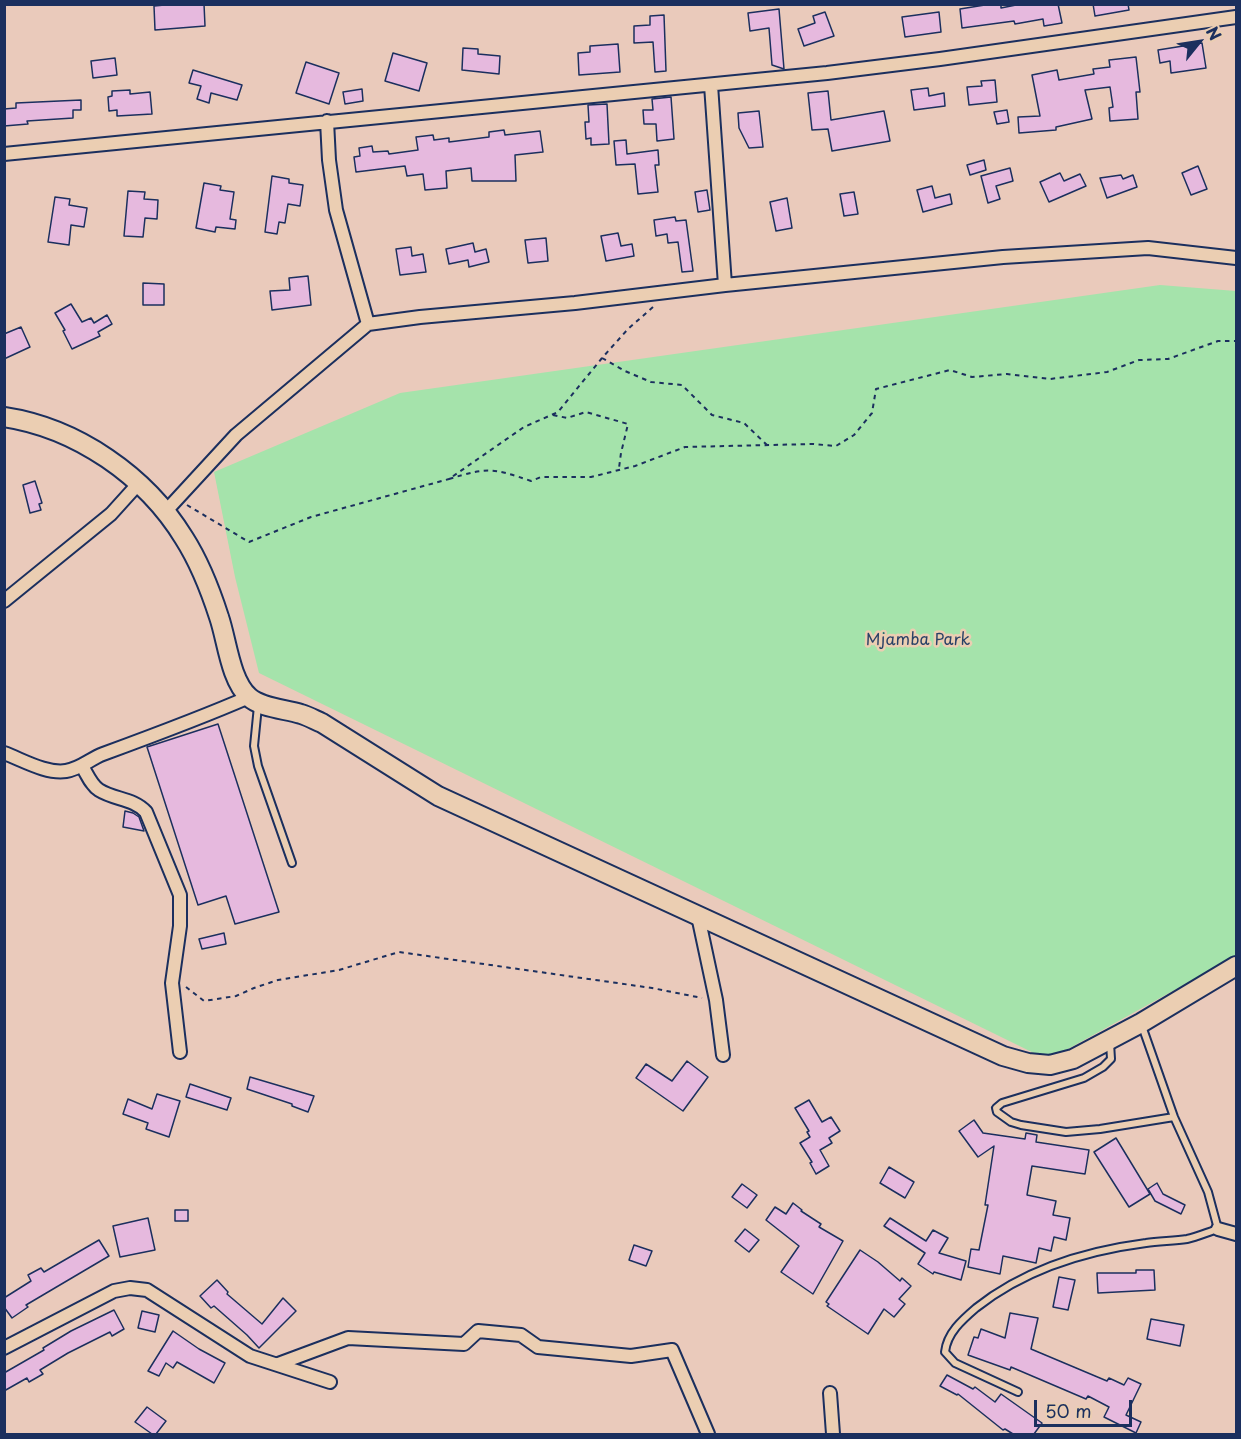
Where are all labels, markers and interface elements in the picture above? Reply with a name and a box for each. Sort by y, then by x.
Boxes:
north arrow [1169,12,1229,72]
text: N [1201,22,1228,44]
park label: Mjamba Park [866,631,970,651]
scale bar [1037,1388,1134,1426]
text: 50 m [1045,1397,1092,1424]

